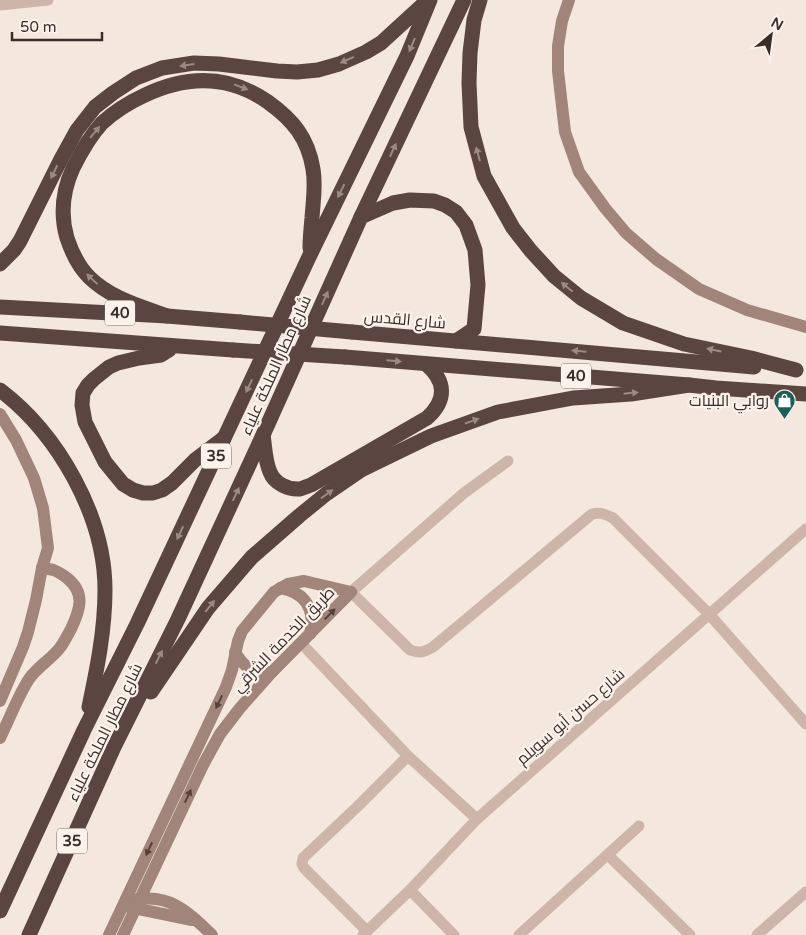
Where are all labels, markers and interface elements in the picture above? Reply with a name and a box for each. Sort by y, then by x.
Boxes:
scale bar [12,10,102,42]
north arrow [746,10,796,60]
text: N [768,14,786,34]
text: 50 m [20,18,57,36]
one-way arrow [407,38,415,52]
one-way arrow [340,57,354,65]
one-way arrow [179,61,195,69]
one-way arrow [234,83,249,91]
one-way arrow [89,126,100,139]
one-way arrow [389,143,397,157]
one-way arrow [474,146,482,161]
one-way arrow [50,165,58,179]
one-way arrow [337,184,345,198]
one-way arrow [87,273,99,285]
one-way arrow [560,281,573,292]
one-way arrow [321,291,329,305]
street label: شارع مطار الملكة علياء [236,292,317,439]
road number: 40 [105,300,135,326]
street label: شارع القدس [363,306,447,335]
one-way arrow [707,346,722,354]
one-way arrow [570,347,586,355]
one-way arrow [386,358,402,366]
road number: 40 [561,364,591,388]
one-way arrow [245,378,253,393]
shop icon: روابي البنيات [773,388,797,419]
one-way arrow [624,389,640,397]
place label: روابي البنيات [689,391,769,414]
one-way arrow [465,417,480,425]
road number: 35 [201,444,231,468]
one-way arrow [232,487,240,501]
one-way arrow [320,489,334,499]
one-way arrow [176,526,184,540]
street label: طريق الخدمة الشرقي [228,583,341,699]
one-way arrow [205,599,216,612]
one-way arrow [323,608,335,620]
one-way arrow [155,649,163,664]
street label: شارع مطار الملكة علياء [63,660,148,805]
street label: شارع حسن أبو سويلم [512,664,630,770]
one-way arrow [215,695,223,709]
one-way arrow [185,789,193,803]
road number: 35 [57,828,87,854]
one-way arrow [145,841,154,856]

